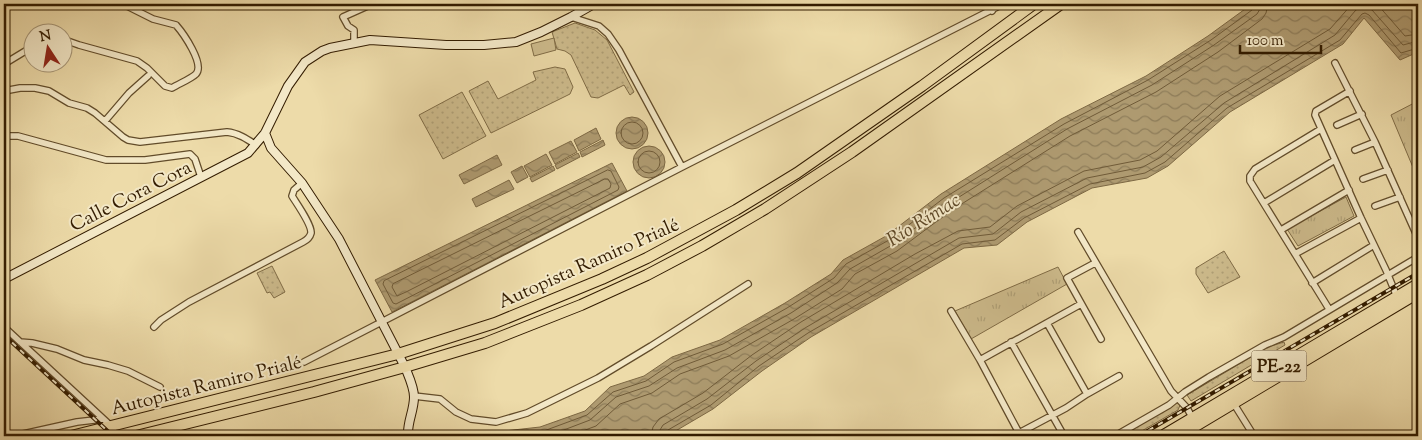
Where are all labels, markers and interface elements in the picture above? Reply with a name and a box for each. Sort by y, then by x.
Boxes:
north arrow [22,22,72,72]
scale bar [1240,22,1321,54]
text: N [38,26,53,48]
text: 100 m [1247,31,1284,52]
street label: Calle Cora Cora [66,155,197,240]
water label: Río Rímac [882,187,967,255]
street label: Autopista Ramiro Prialé [494,212,684,316]
street label: Autopista Ramiro Prialé [108,350,305,423]
road number: PE-22 [1252,351,1306,382]

